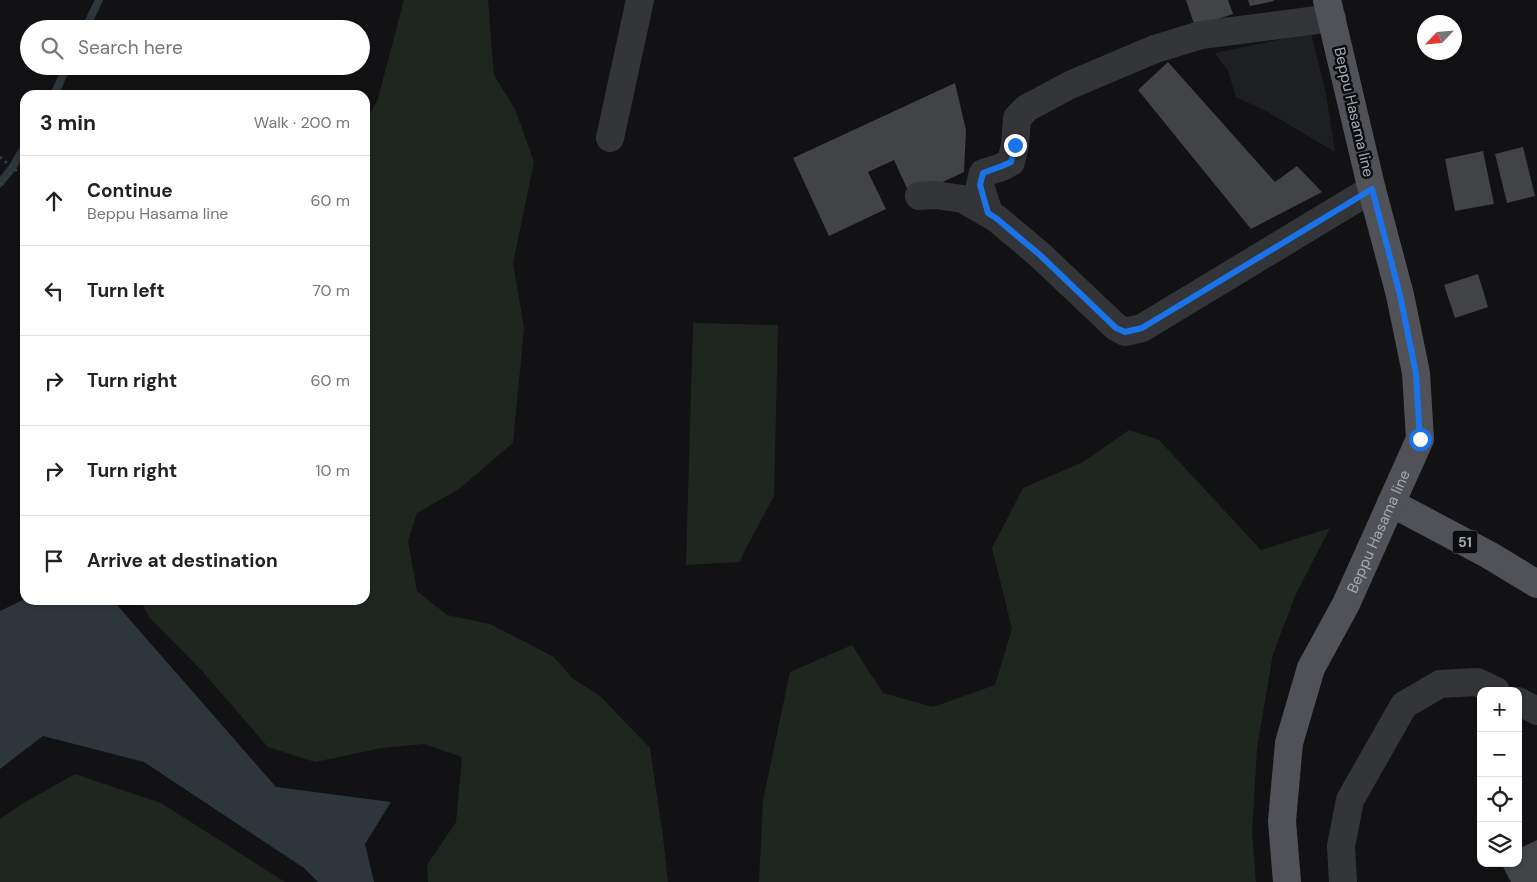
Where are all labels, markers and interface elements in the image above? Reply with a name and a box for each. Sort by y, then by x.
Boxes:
north arrow [1417,15,1462,60]
search box [20,20,370,75]
icon: search [38,34,66,62]
text: Search here [78,35,183,60]
street label: Beppu Hasama line [1329,45,1379,179]
text: 3 min [40,109,96,137]
text: Walk · 200 m [254,112,350,133]
route end [1004,134,1027,157]
text: Continue [87,178,173,203]
icon: ahead [40,187,68,215]
text: 60 m [310,190,350,211]
text: Beppu Hasama line [87,203,228,224]
icon: left [40,277,68,305]
text: Turn left [87,278,165,303]
text: 70 m [312,280,350,301]
icon: right [40,367,68,395]
text: Turn right [87,368,177,393]
text: 60 m [310,370,350,391]
route start [1409,428,1432,451]
icon: right [40,457,68,485]
text: Turn right [87,458,177,483]
text: 10 m [316,460,350,481]
street label: Beppu Hasama line [1342,467,1415,596]
road number: 51 [1452,530,1478,554]
icon: arrive [40,547,68,575]
text: Arrive at destination [87,548,278,573]
map controls [1477,687,1522,867]
button: + [1477,687,1522,732]
button: − [1477,732,1522,777]
button: locate [1477,777,1522,822]
button: layers [1477,822,1522,867]

